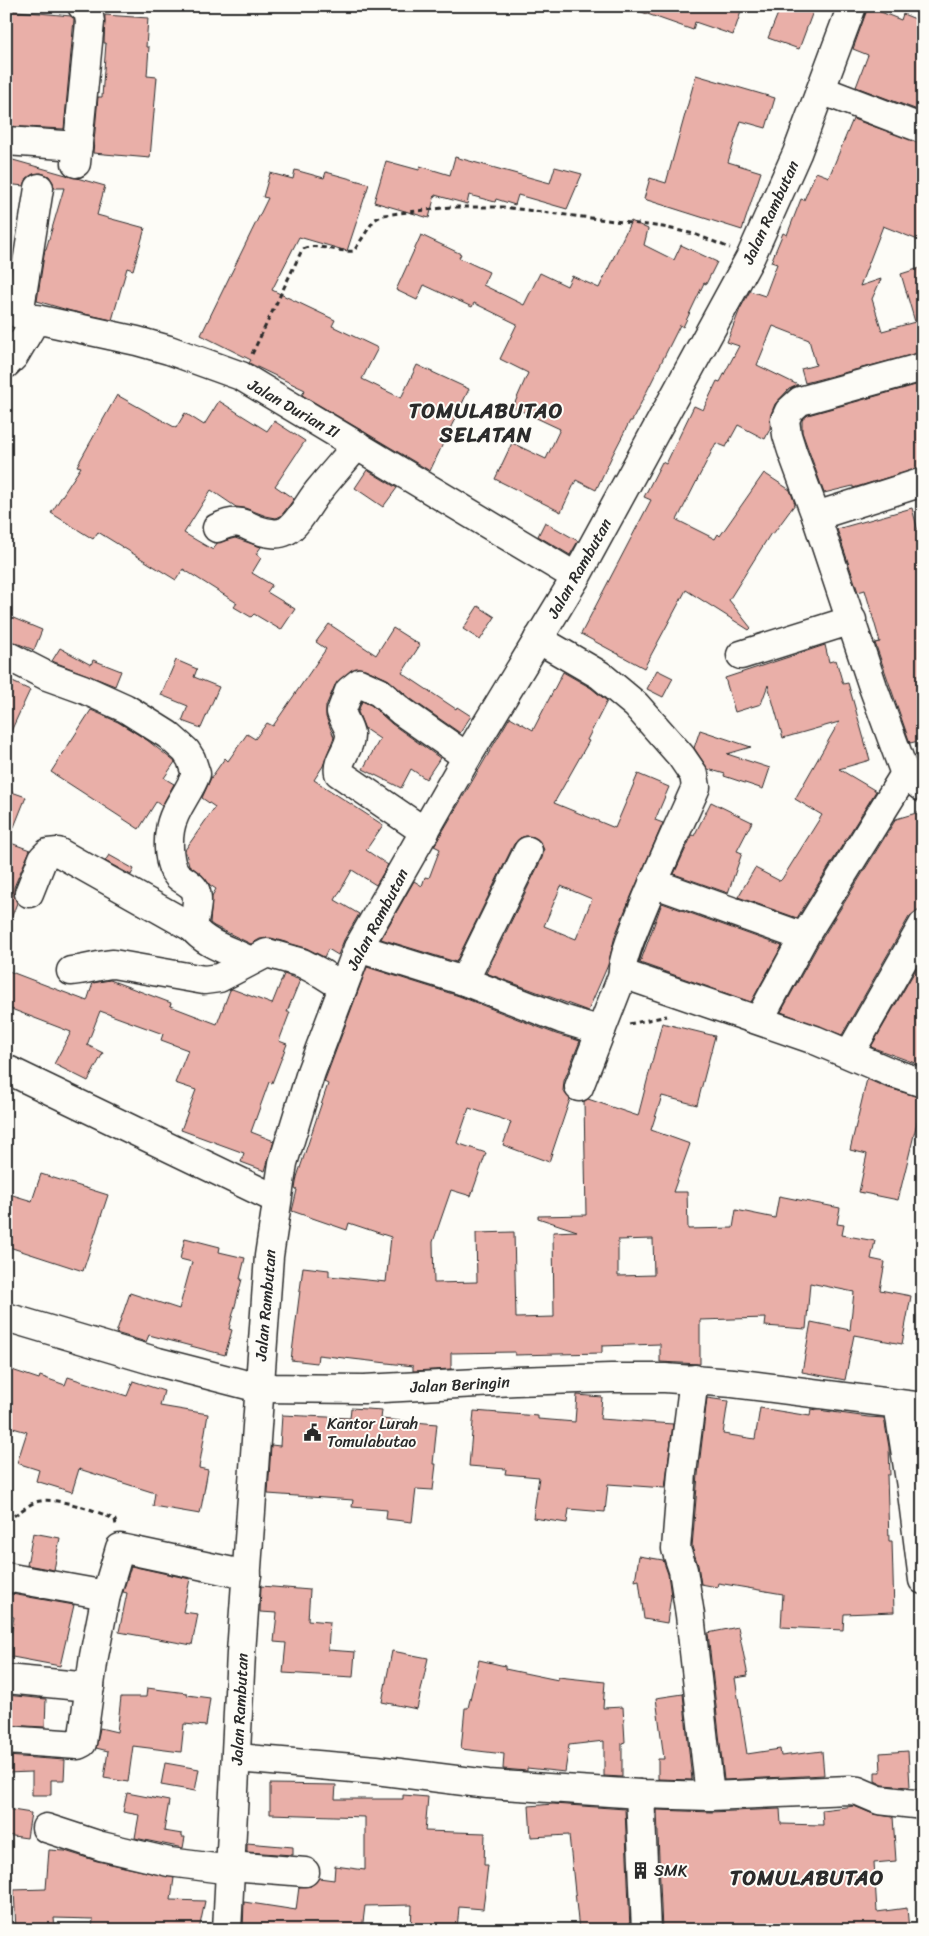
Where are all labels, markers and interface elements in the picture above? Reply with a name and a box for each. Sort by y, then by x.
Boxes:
street label: Jalan Rambutan [733,155,807,270]
street label: Jalan Durian II [241,370,345,447]
district label: TOMULABUTAO SELATAN [409,392,563,454]
street label: Jalan Rambutan [538,512,620,625]
street label: Jalan Rambutan [338,863,417,976]
street label: Jalan Rambutan [246,1248,285,1363]
street label: Jalan Beringin [409,1367,511,1402]
place label: Kantor Lurah Tomulabutao [327,1409,418,1456]
public building icon: Kantor Lurah Tomulabutao [303,1422,323,1442]
street label: Jalan Rambutan [222,1652,257,1767]
place label: SMK [654,1856,688,1885]
district label: TOMULABUTAO [730,1859,884,1897]
building icon: SMK [630,1860,650,1880]

